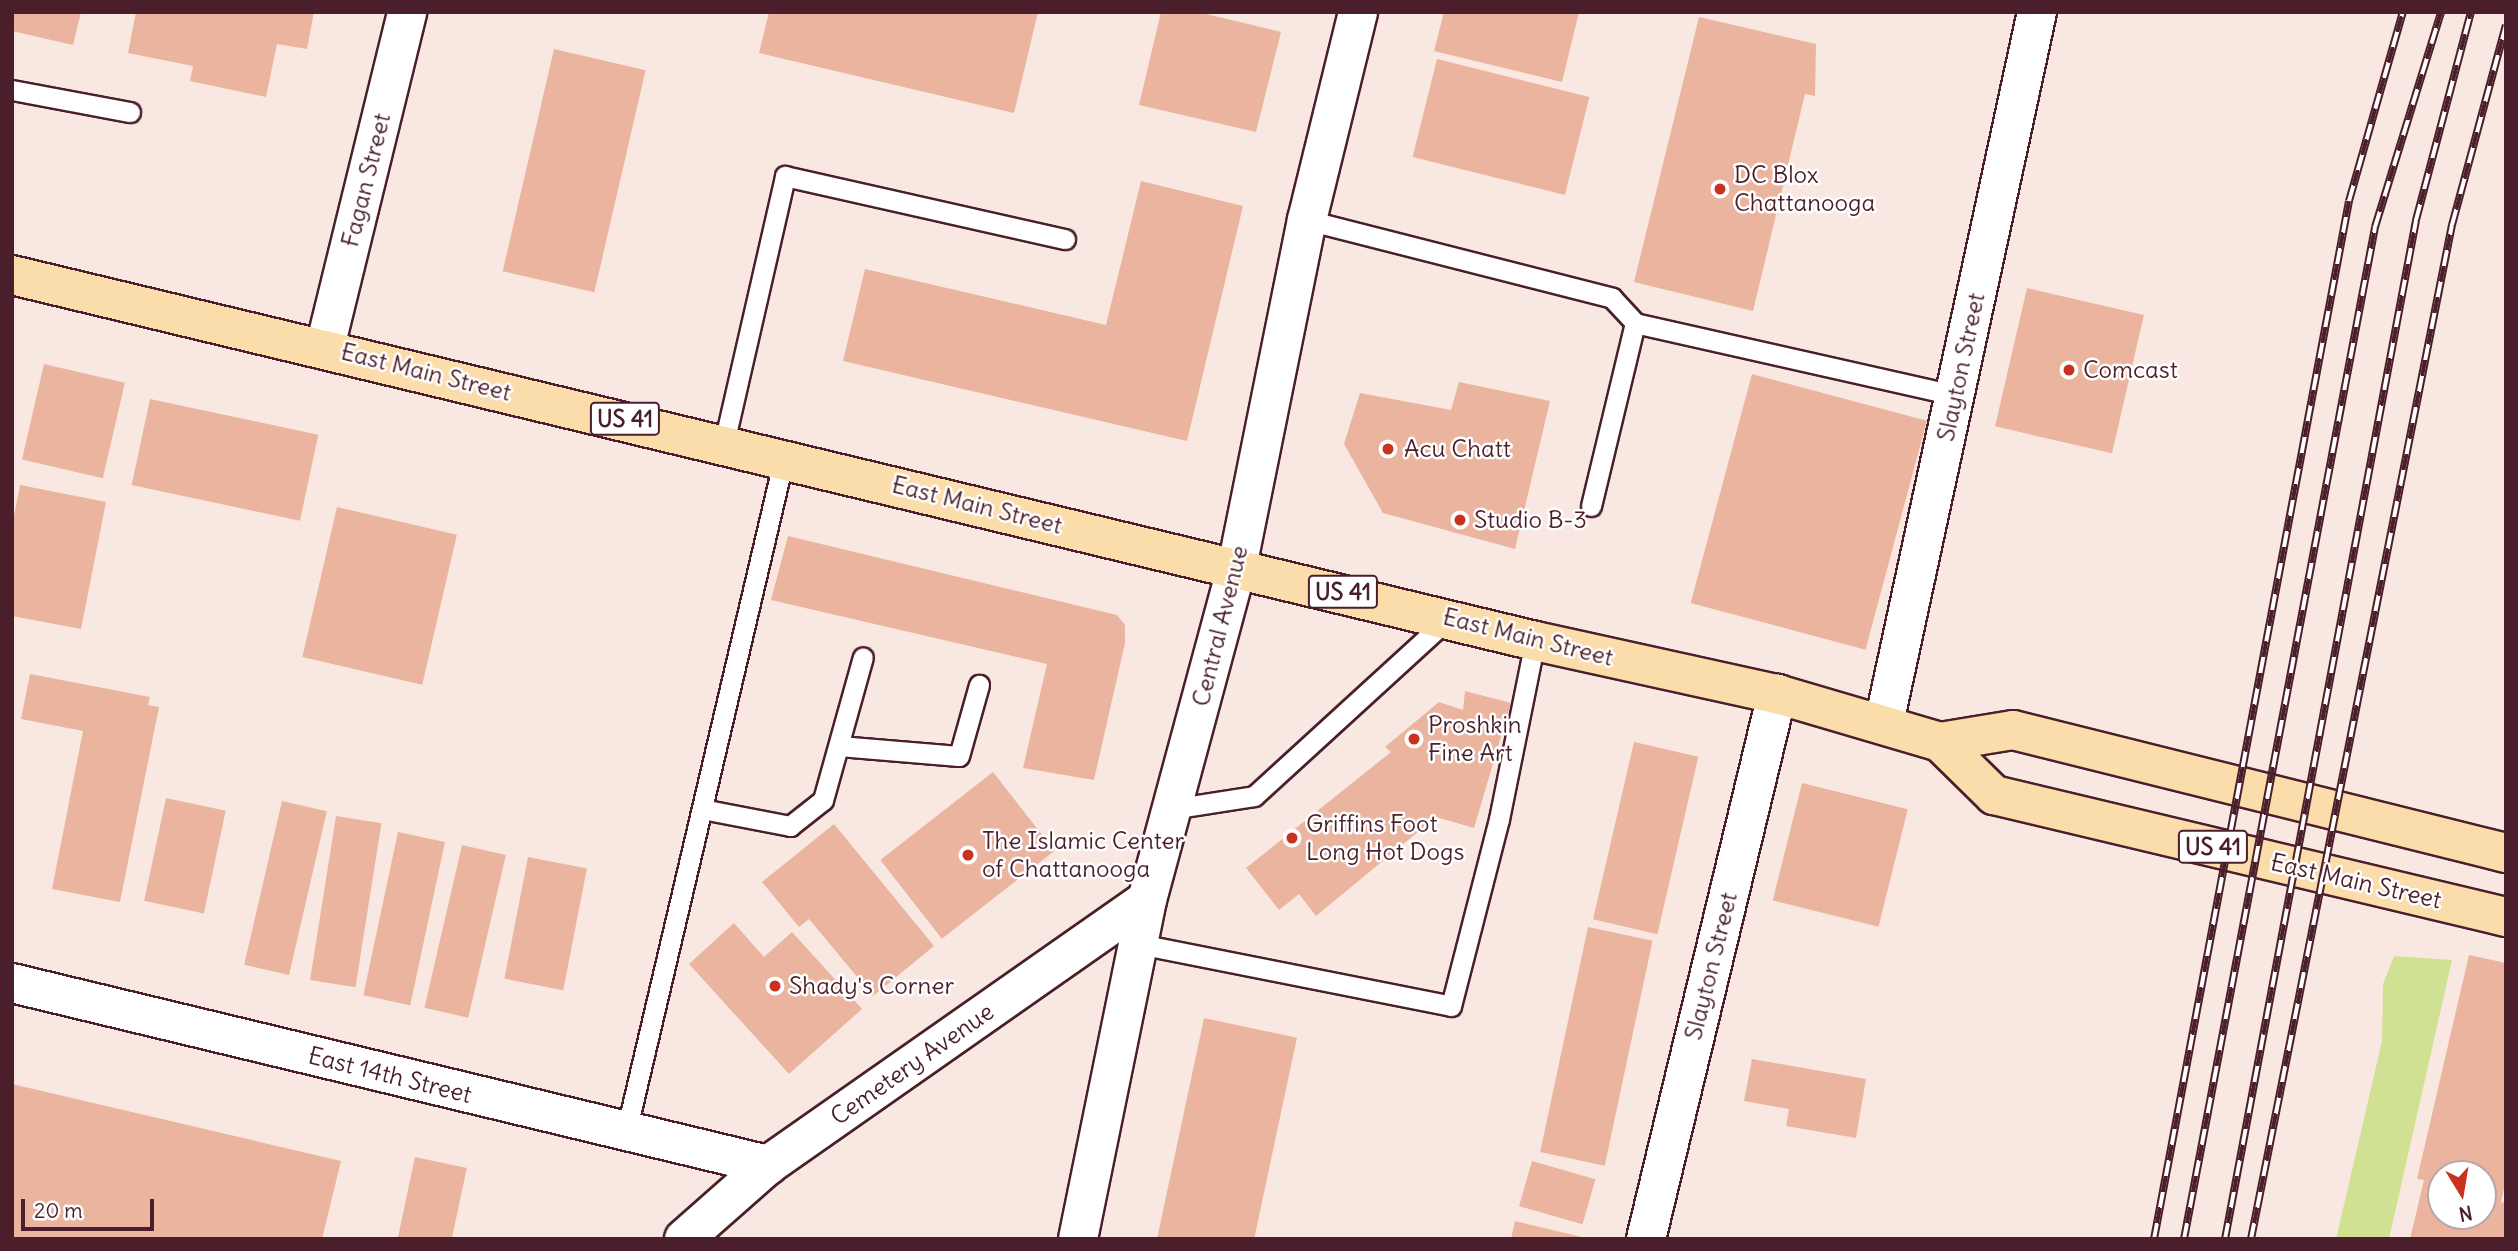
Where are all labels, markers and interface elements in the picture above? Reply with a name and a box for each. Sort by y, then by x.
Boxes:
street label: Fagan Street [335,110,397,250]
place label: DC Blox Chattanooga [1734,161,1875,217]
marker: DC Blox Chattanooga [1712,181,1728,197]
street label: Slayton Street [1931,290,1991,444]
street label: East Main Street [338,337,514,407]
place label: Comcast [2083,356,2178,384]
marker: Comcast [2061,362,2077,378]
road number: US 41 [588,400,662,438]
place label: Acu Chatt [1404,435,1511,463]
marker: Acu Chatt [1378,439,1398,459]
street label: East Main Street [889,470,1065,540]
place label: Studio B-3 [1474,506,1587,534]
marker: Studio B-3 [1452,512,1468,528]
street label: Central Avenue [1186,543,1254,709]
road number: US 41 [1306,572,1380,612]
street label: East Main Street [1440,602,1616,672]
place label: Proshkin Fine Art [1428,711,1522,767]
marker: Proshkin Fine Art [1406,731,1422,747]
place label: Griffins Foot Long Hot Dogs [1306,810,1464,866]
place label: The Islamic Center of Chattanooga [982,827,1184,883]
road number: US 41 [2176,828,2250,866]
marker: Griffins Foot Long Hot Dogs [1284,830,1300,846]
marker: The Islamic Center of Chattanooga [960,847,976,863]
street label: East Main Street [2268,847,2444,915]
street label: Slayton Street [1679,889,1743,1043]
place label: Shady's Corner [789,972,954,1000]
marker: Shady's Corner [767,978,783,994]
street label: Cemetery Avenue [825,997,999,1131]
street label: East 14th Street [305,1041,475,1109]
north arrow [2427,1160,2497,1230]
scale bar [24,1184,158,1228]
text: 20 m [34,1197,83,1224]
text: N [2457,1201,2474,1227]

